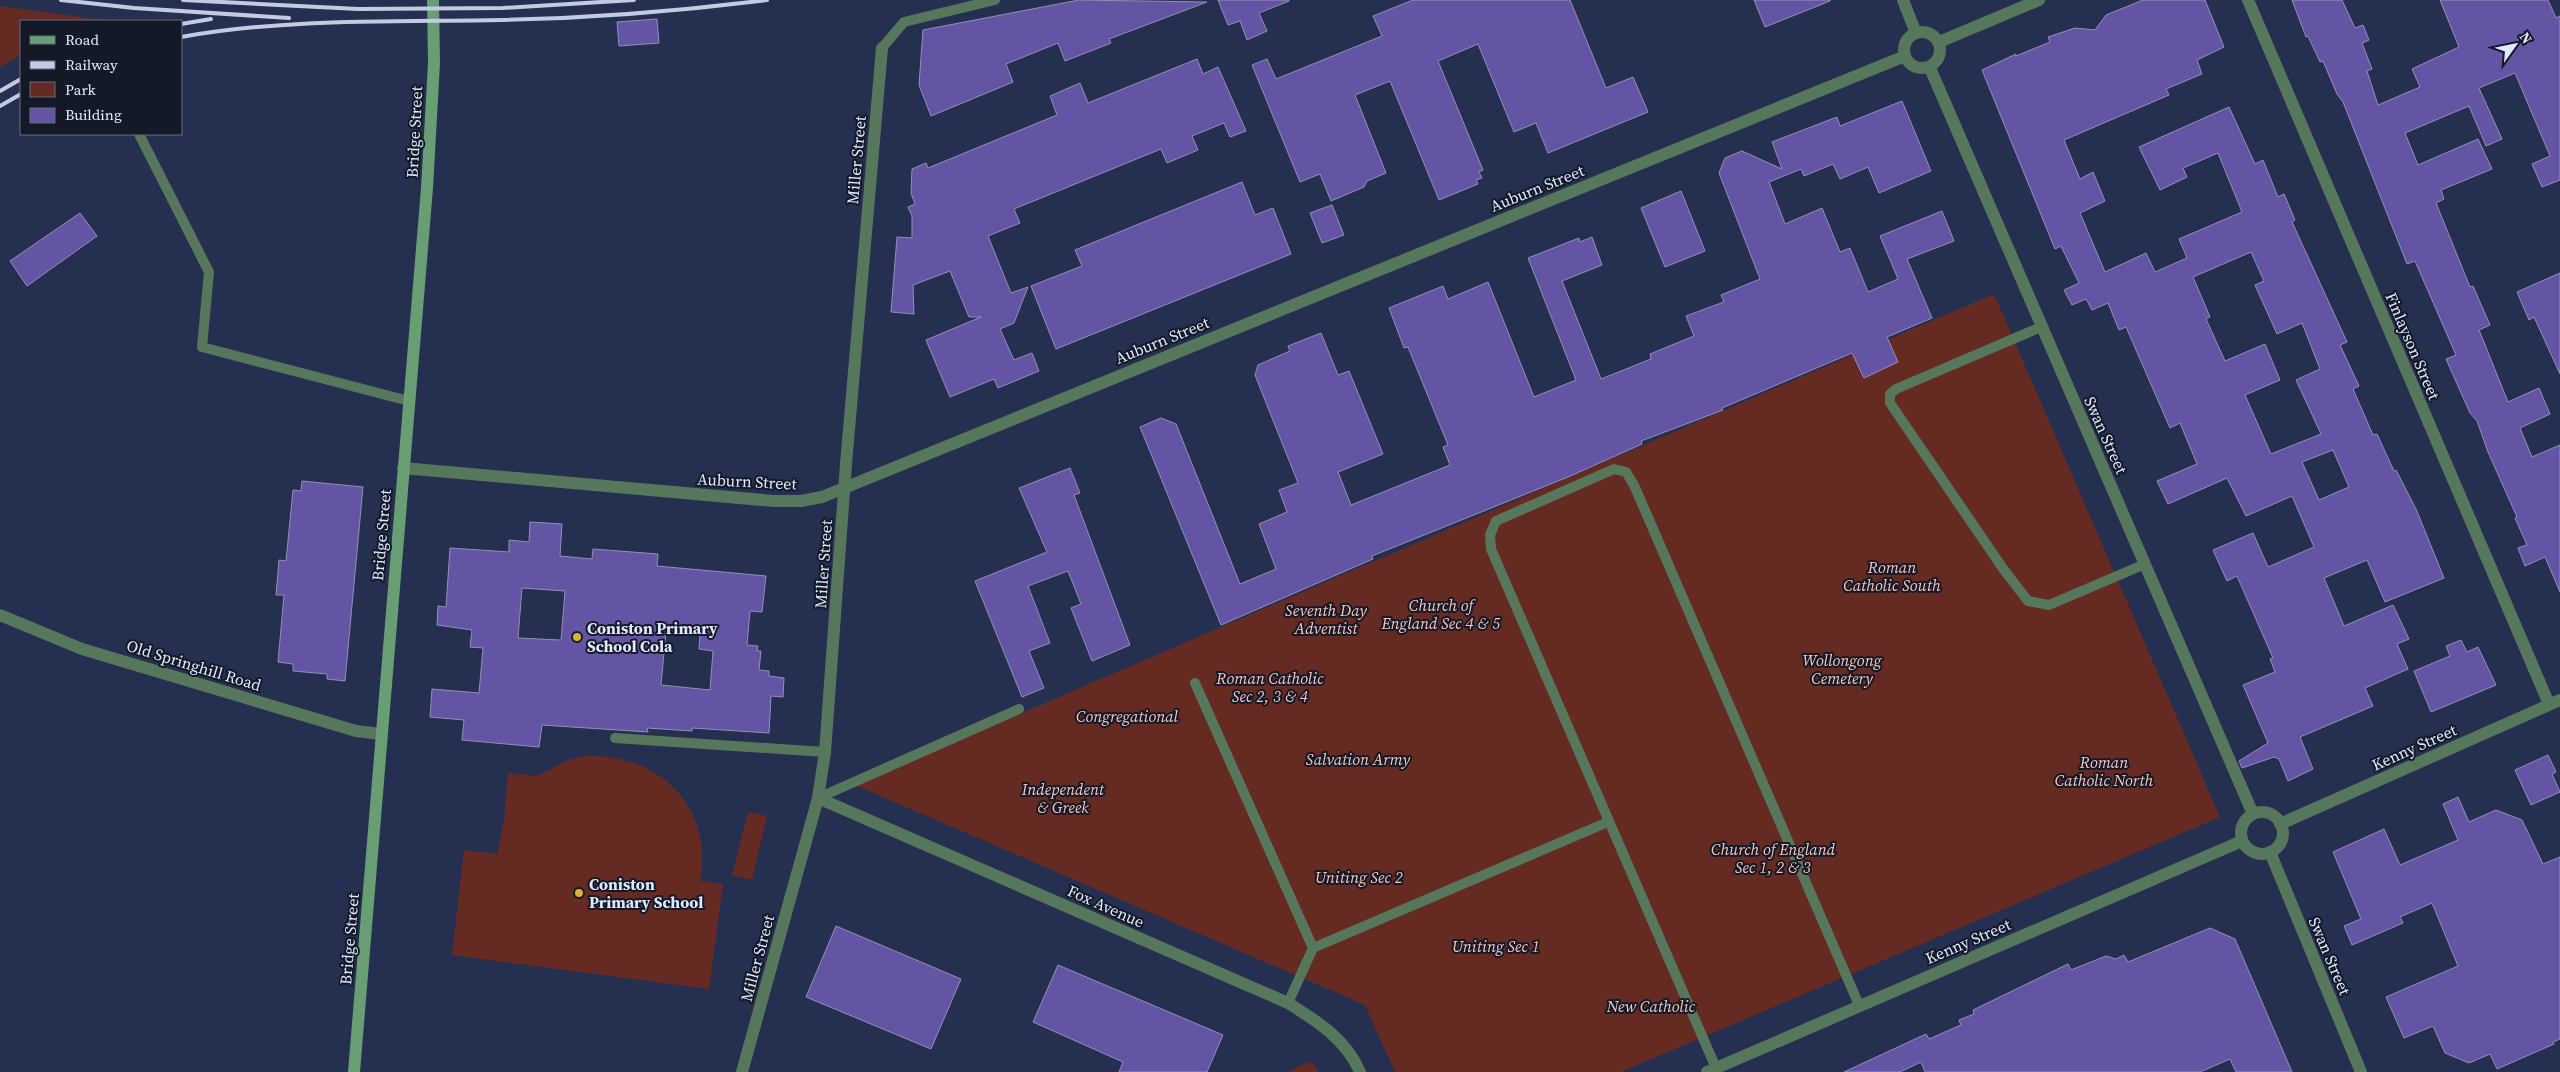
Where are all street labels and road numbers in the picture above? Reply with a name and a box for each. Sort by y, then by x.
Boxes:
street label: Bridge Street [401,85,427,178]
street label: Miller Street [841,114,871,205]
street label: Auburn Street [1487,159,1588,217]
street label: Finlayson Street [2380,289,2446,404]
street label: Auburn Street [1112,311,1213,369]
street label: Swan Street [2079,393,2133,478]
street label: Auburn Street [697,467,798,495]
street label: Bridge Street [366,487,396,582]
street label: Miller Street [809,518,837,609]
street label: Old Springhill Road [124,634,264,696]
street label: Kenny Street [2368,718,2461,775]
street label: Fox Avenue [1064,879,1148,933]
street label: Bridge Street [334,891,364,986]
street label: Miller Street [735,912,779,1004]
street label: Kenny Street [1922,913,2015,969]
street label: Swan Street [2304,914,2357,999]

